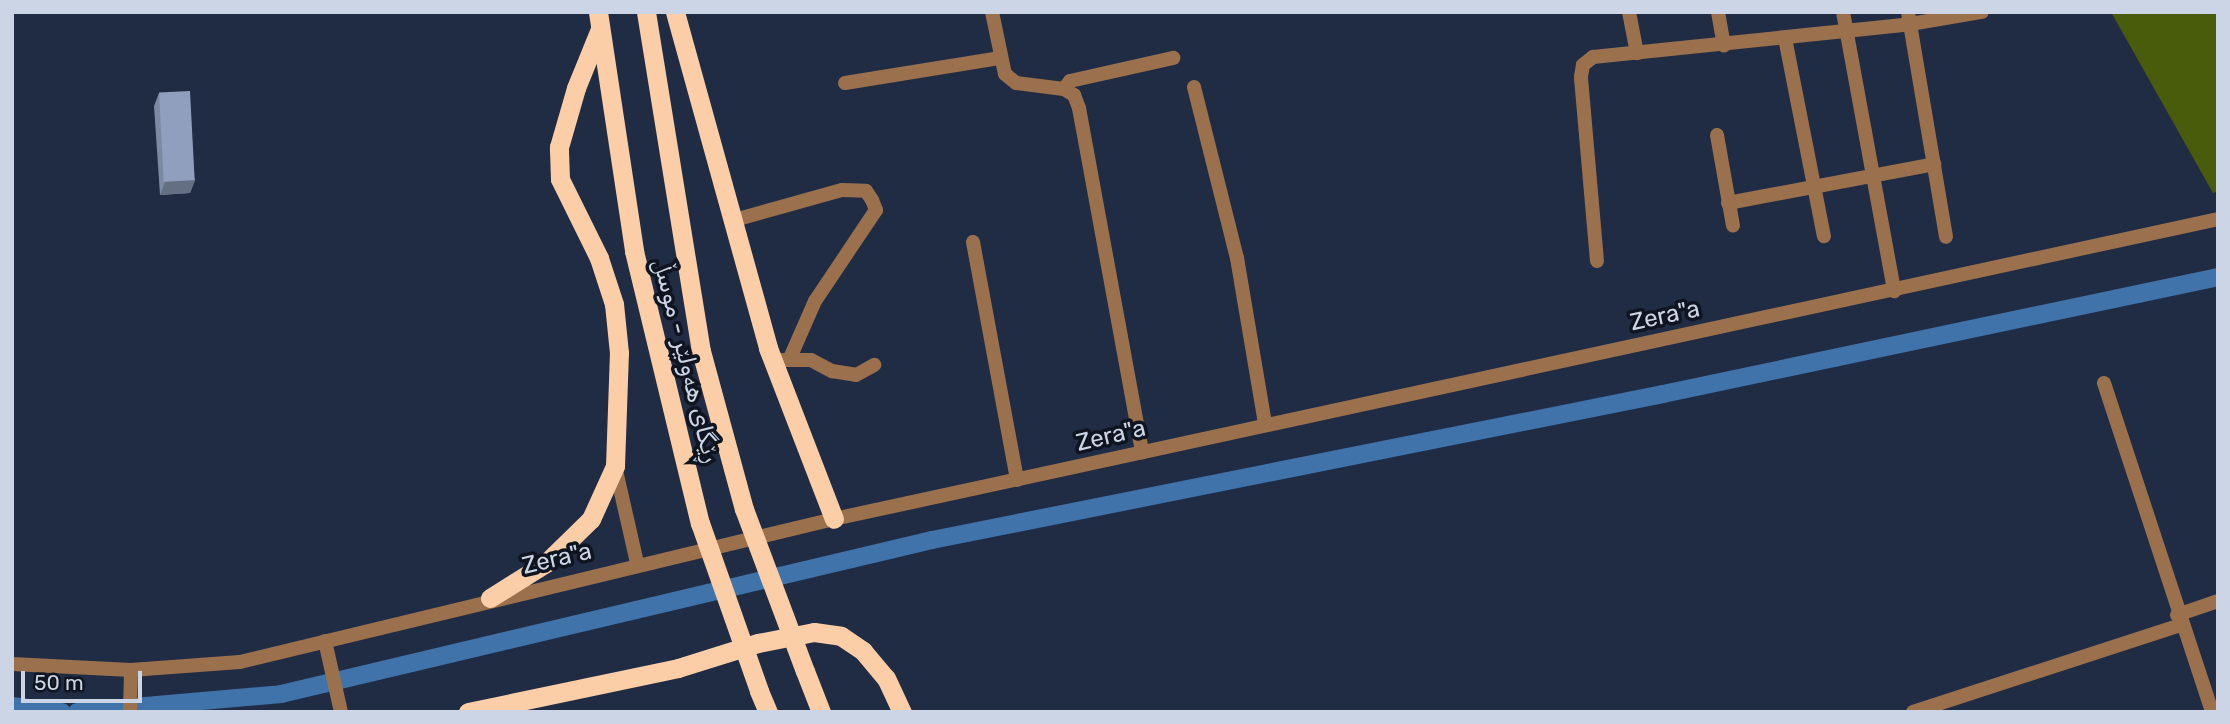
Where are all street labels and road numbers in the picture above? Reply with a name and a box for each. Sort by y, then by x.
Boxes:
street label: ڕێگای هەولێر - موسڵ [647,256,725,466]
street label: Zera"a [1627,295,1703,337]
street label: Zera"a [1073,414,1149,458]
street label: Zera"a [519,537,595,581]

